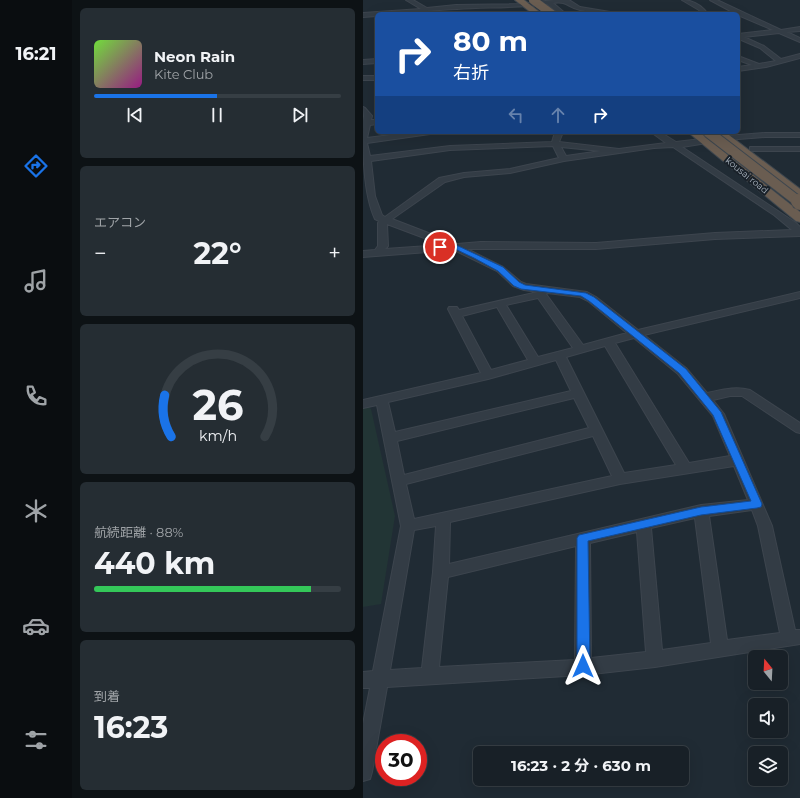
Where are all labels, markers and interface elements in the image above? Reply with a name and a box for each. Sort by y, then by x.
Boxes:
text: 80 m [453,24,528,58]
icon: right [387,28,439,80]
text: 16:21 [16,43,56,65]
text: Neon Rain [154,47,235,66]
text: 右折 [453,62,489,84]
text: Kite Club [154,66,213,82]
icon: previous [124,104,146,126]
icon: pause [206,104,228,126]
icon: next [289,104,311,126]
icon: left [505,104,527,126]
icon: ahead [547,104,569,126]
icon: right [589,104,611,126]
icon: directions [22,152,50,180]
street label: kousai road [723,154,771,196]
text: エアコン [94,214,146,230]
pin [423,230,457,264]
text: 22° [194,235,241,272]
icon: arrive [429,236,451,258]
text: − [94,240,107,267]
text: + [328,240,341,267]
icon: music [22,267,50,295]
text: 26 [192,380,243,430]
icon: phone [22,382,50,410]
text: km/h [198,427,237,445]
icon: climate [22,497,50,525]
text: 航続距離 · 88% [94,524,183,540]
text: 440 km [94,545,215,582]
icon: car [22,612,50,640]
position arrow [562,645,604,687]
north arrow [748,650,788,690]
map controls [748,650,788,786]
text: 到着 [94,688,120,704]
button: sound [748,698,788,738]
text: 16:23 [94,709,168,746]
icon: filters [22,726,50,754]
speed limit sign: 30 [375,734,427,786]
button: layers [748,746,788,786]
text: 16:23 · 2 分 · 630 m [511,756,651,775]

